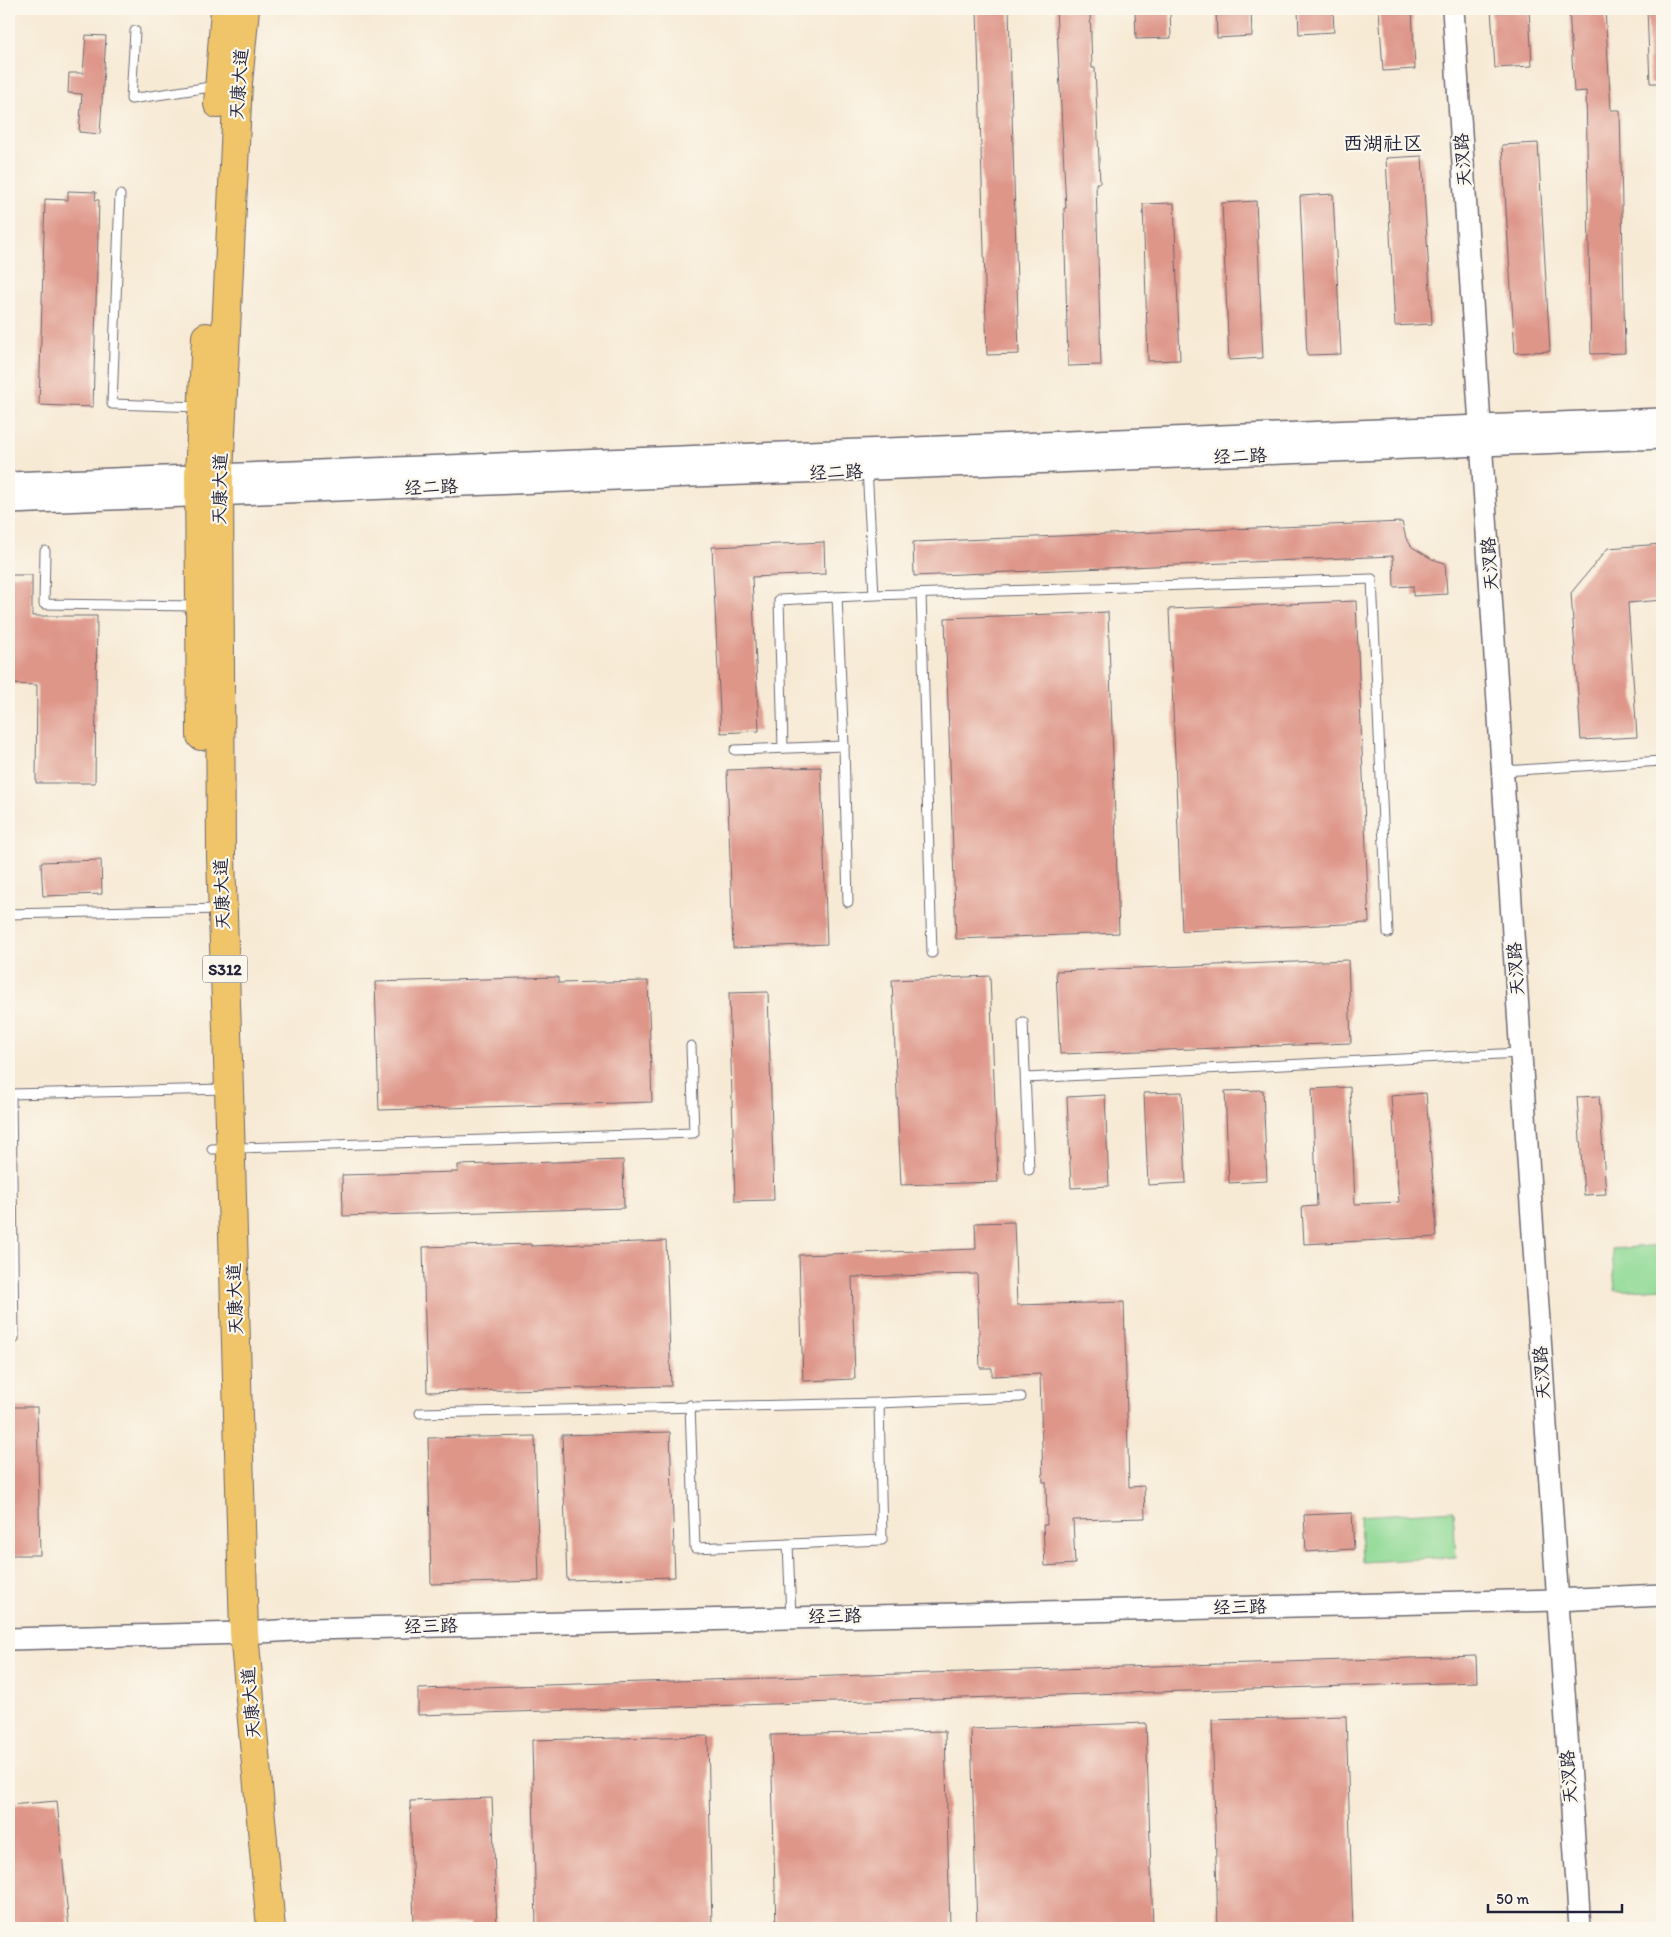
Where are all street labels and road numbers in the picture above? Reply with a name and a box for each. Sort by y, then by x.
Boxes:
street label: 天康大道 [226,47,252,121]
street label: 天汊路 [1450,132,1476,188]
street label: 经二路 [1213,444,1267,468]
street label: 天康大道 [208,453,232,525]
street label: 经二路 [809,460,863,484]
street label: 经二路 [404,475,458,499]
street label: 天汊路 [1477,536,1503,592]
street label: 天康大道 [210,858,234,930]
street label: 天汊路 [1503,941,1529,997]
road number: S312 [202,956,248,982]
street label: 天康大道 [223,1263,247,1335]
street label: 天汊路 [1529,1345,1555,1401]
street label: 经三路 [1213,1596,1267,1618]
street label: 经三路 [808,1605,862,1627]
street label: 经三路 [404,1615,458,1637]
street label: 天康大道 [237,1666,265,1740]
street label: 天汊路 [1556,1749,1582,1805]

